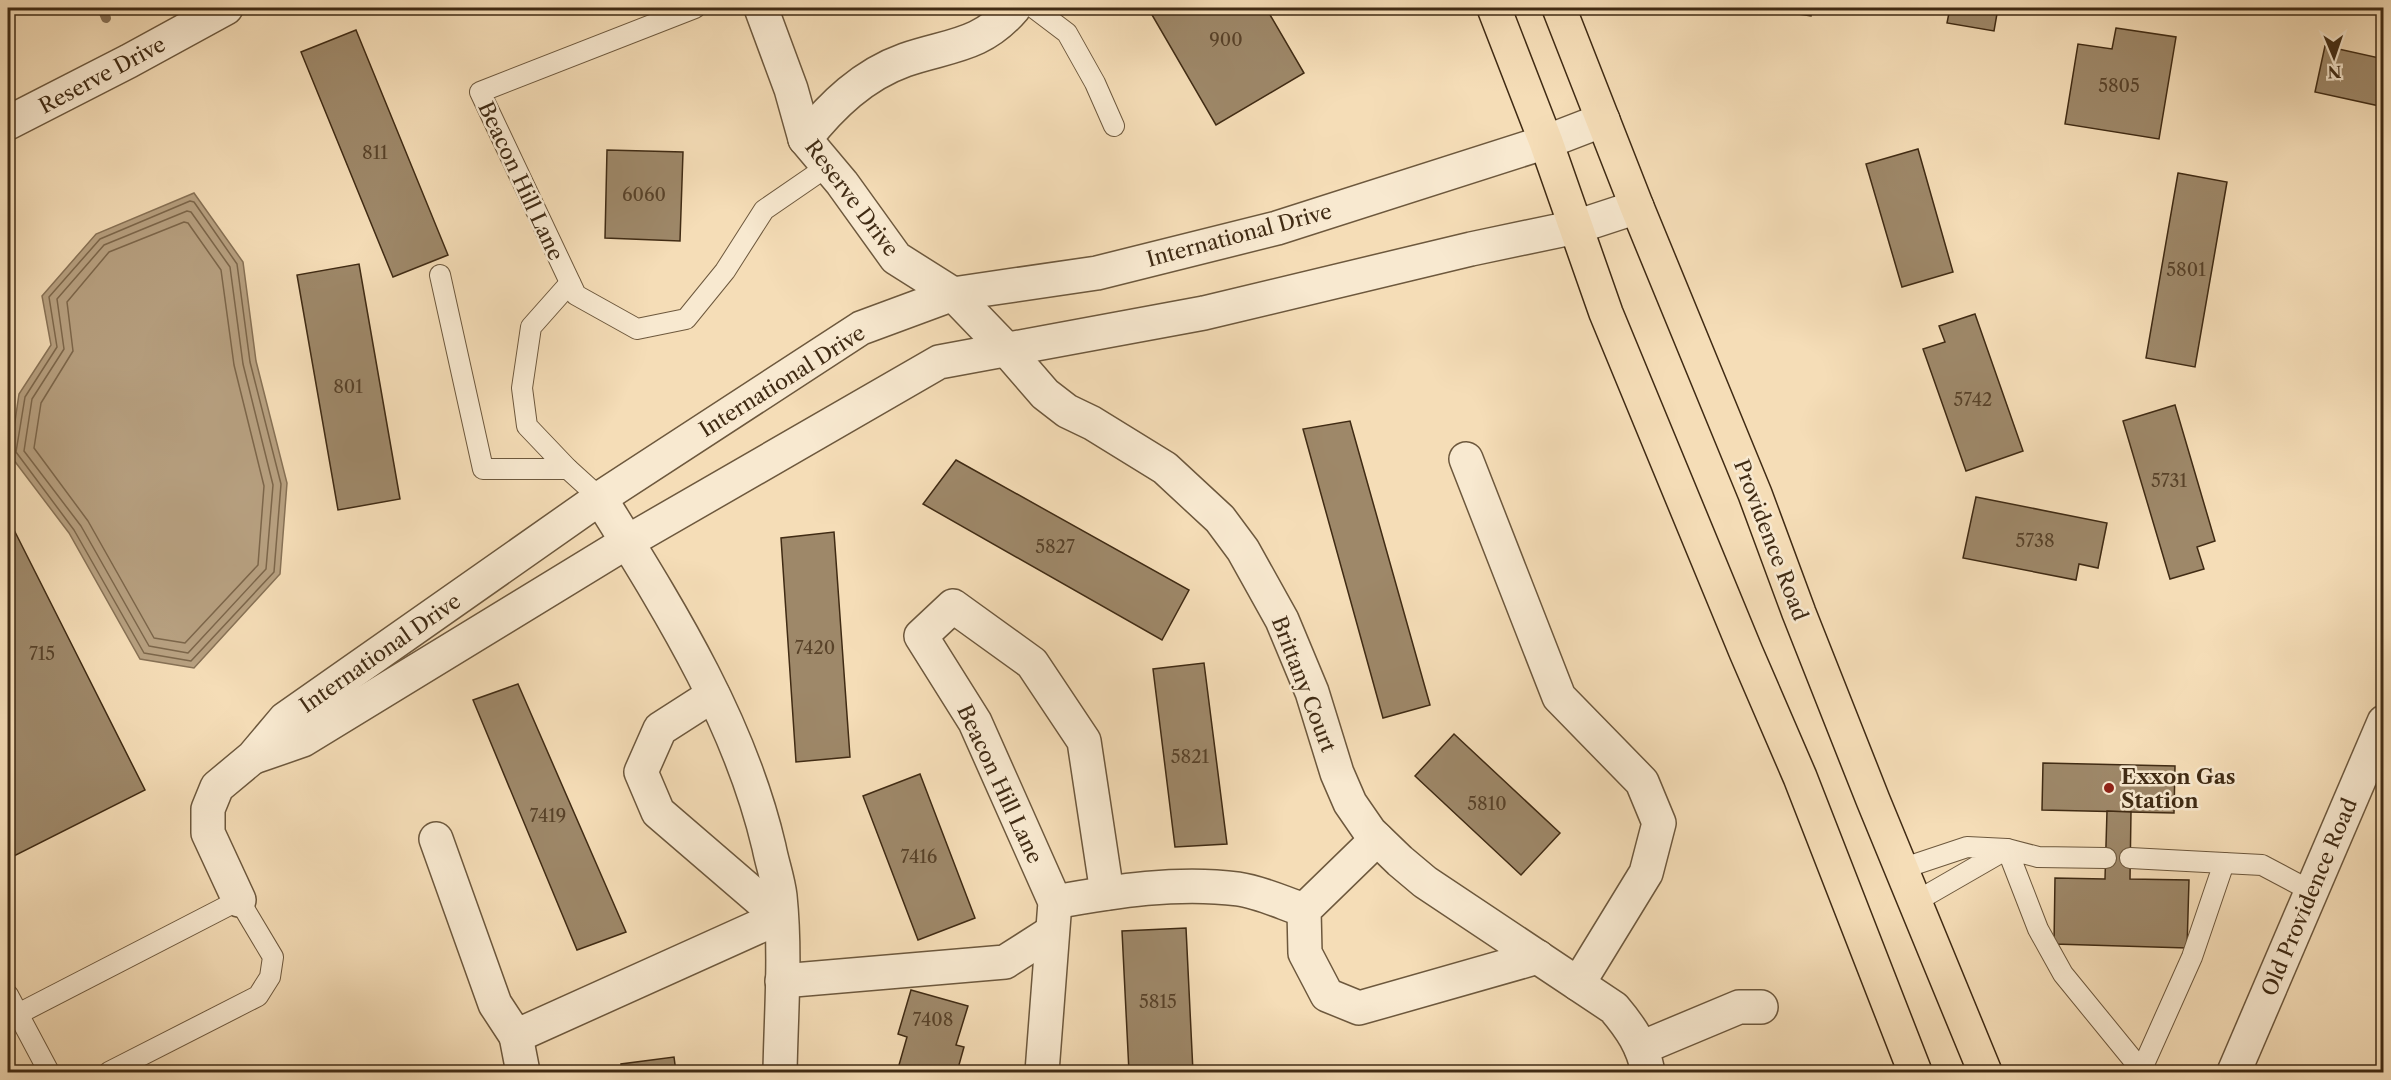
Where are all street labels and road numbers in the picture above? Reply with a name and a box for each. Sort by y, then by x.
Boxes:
street label: Reserve Drive [35,31,169,119]
street label: Beacon Hill Lane [473,98,569,264]
street label: Reserve Drive [800,135,904,261]
street label: International Drive [1144,198,1334,272]
street label: International Drive [695,320,869,442]
street label: Providence Road [1729,456,1813,624]
street label: International Drive [295,588,465,718]
street label: Brittany Court [1267,613,1342,756]
street label: Beacon Hill Lane [952,701,1048,867]
street label: Old Providence Road [2256,794,2362,1000]

